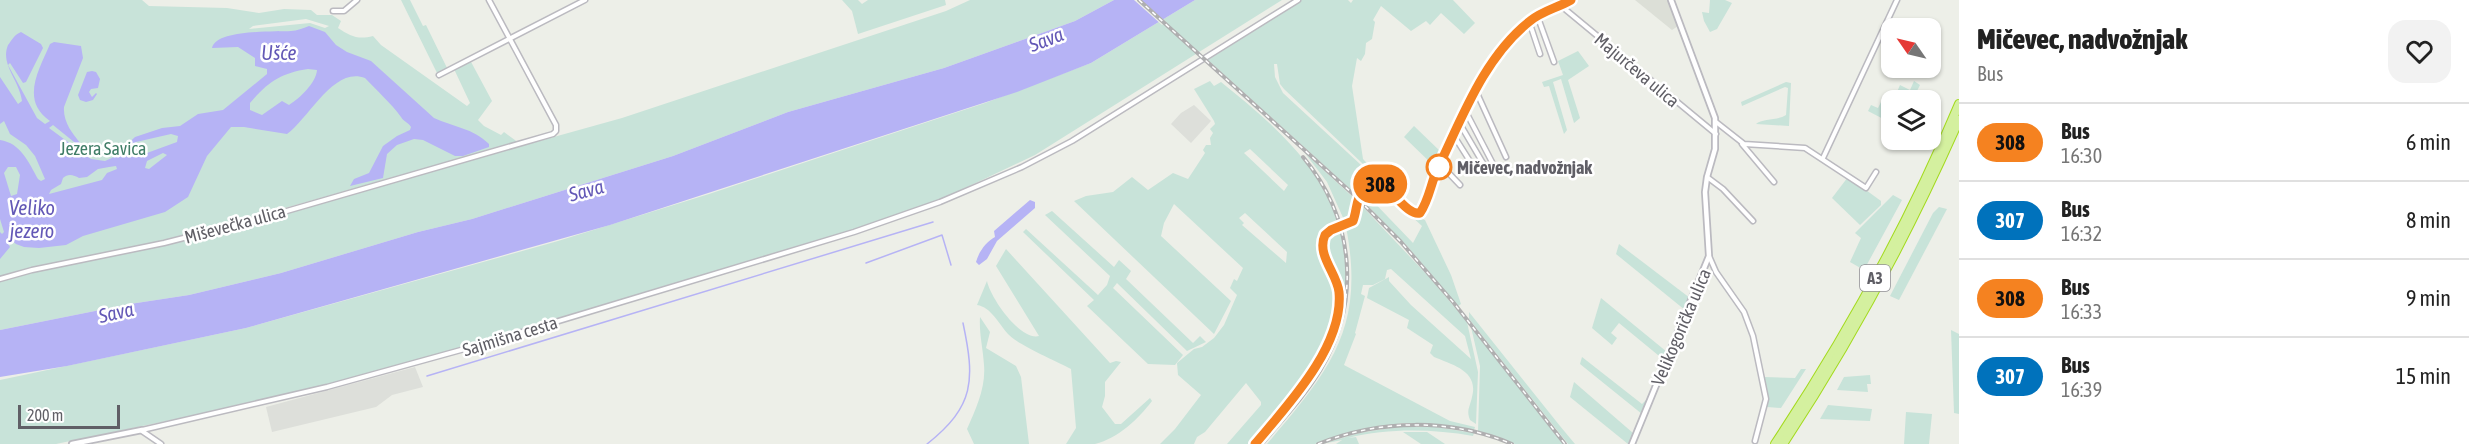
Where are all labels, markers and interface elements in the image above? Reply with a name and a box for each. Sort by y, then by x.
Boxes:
north arrow [1881,18,1941,78]
map controls [1881,18,1941,150]
button: heart [2388,20,2451,83]
water label: Sava [1025,22,1066,56]
text: Mičevec, nadvožnjak [1977,23,2187,55]
street label: Majurčeva ulica [1590,29,1684,111]
water label: Ušće [261,41,297,64]
text: Bus [1977,62,2003,85]
button: layers [1881,90,1941,150]
text: Bus [2061,118,2090,144]
text: 6 min [2406,129,2451,155]
text: 308 [1995,130,2025,154]
park label: Jezera Savica [60,138,146,159]
text: 16:30 [2061,144,2102,167]
marker: Mičevec, nadvožnjak [1426,154,1452,180]
place label: Mičevec, nadvožnjak [1457,157,1593,178]
line badge: 308 [1346,164,1414,204]
text: 308 [1365,172,1395,196]
water label: Sava [565,174,606,206]
water label: Veliko jezero [8,196,55,242]
text: Bus [2061,196,2090,222]
street label: Miševečka ulica [182,200,288,248]
text: 8 min [2406,207,2451,233]
text: 307 [1995,208,2025,232]
text: 16:32 [2061,222,2102,245]
street label: Velikogorička ulica [1647,265,1715,389]
road number: A3 [1860,265,1890,291]
text: Bus [2061,274,2090,300]
text: 9 min [2406,285,2451,311]
text: 308 [1995,286,2025,310]
water label: Sava [95,297,136,327]
text: 16:33 [2061,300,2102,323]
street label: Sajmišna cesta [460,312,560,360]
text: Bus [2061,352,2090,378]
text: 15 min [2396,363,2451,389]
text: 307 [1995,364,2025,388]
text: 16:39 [2061,378,2102,401]
scale bar [18,402,120,430]
text: 200 m [27,406,63,424]

